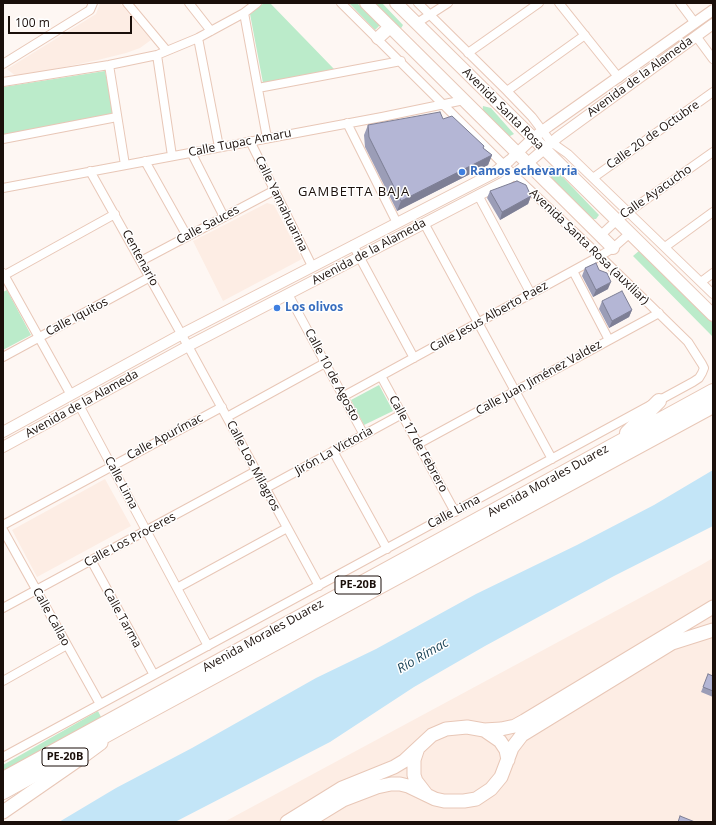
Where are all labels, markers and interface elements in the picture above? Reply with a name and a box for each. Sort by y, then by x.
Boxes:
scale bar [10,8,134,34]
text: 100 m [15,14,50,31]
street label: Avenida de la Alameda [584,34,696,120]
street label: Avenida Santa Rosa [459,65,547,153]
street label: Calle 20 de Octubre [604,98,702,172]
street label: Calle Tupac Amaru [187,126,293,160]
street label: Calle Yamahuarina [252,154,310,254]
street label: Calle Ayacucho [618,162,694,222]
place label: Ramos echevarria [470,165,578,179]
marker: Ramos echevarria [457,167,467,177]
district label: GAMBETTA BAJA [298,184,410,200]
street label: Avenida Santa Rosa (auxiliar) [526,186,652,308]
street label: Calle Sauces [174,202,242,248]
street label: Avenida de la Alameda [310,216,428,288]
street label: Centenario [119,227,161,289]
street label: Calle Jesus Alberto Paez [428,279,550,355]
street label: Calle Iquitos [43,295,111,339]
place label: Los olivos [285,301,343,315]
marker: Los olivos [272,303,282,313]
street label: Calle 10 de Agosto [302,326,362,424]
street label: Calle Juan Jiménez Valdez [474,337,604,419]
street label: Avenida de la Alameda [23,367,141,441]
street label: Calle 17 de Febrero [385,393,451,495]
street label: Calle Apurímac [125,411,205,463]
street label: Calle Los Milagros [223,418,283,514]
street label: Jirón La Victoria [292,424,376,478]
street label: Avenida Morales Duarez [485,442,611,520]
street label: Calle Lima [101,454,141,512]
street label: Calle Lima [425,492,483,532]
street label: Calle Los Proceres [82,510,178,570]
road number: PE-20B [335,576,381,594]
street label: Calle Callao [29,585,73,649]
street label: Calle Tarma [100,586,144,650]
street label: Avenida Morales Duarez [200,597,326,675]
water label: Río Rímac [395,635,451,677]
road number: PE-20B [42,748,88,766]

